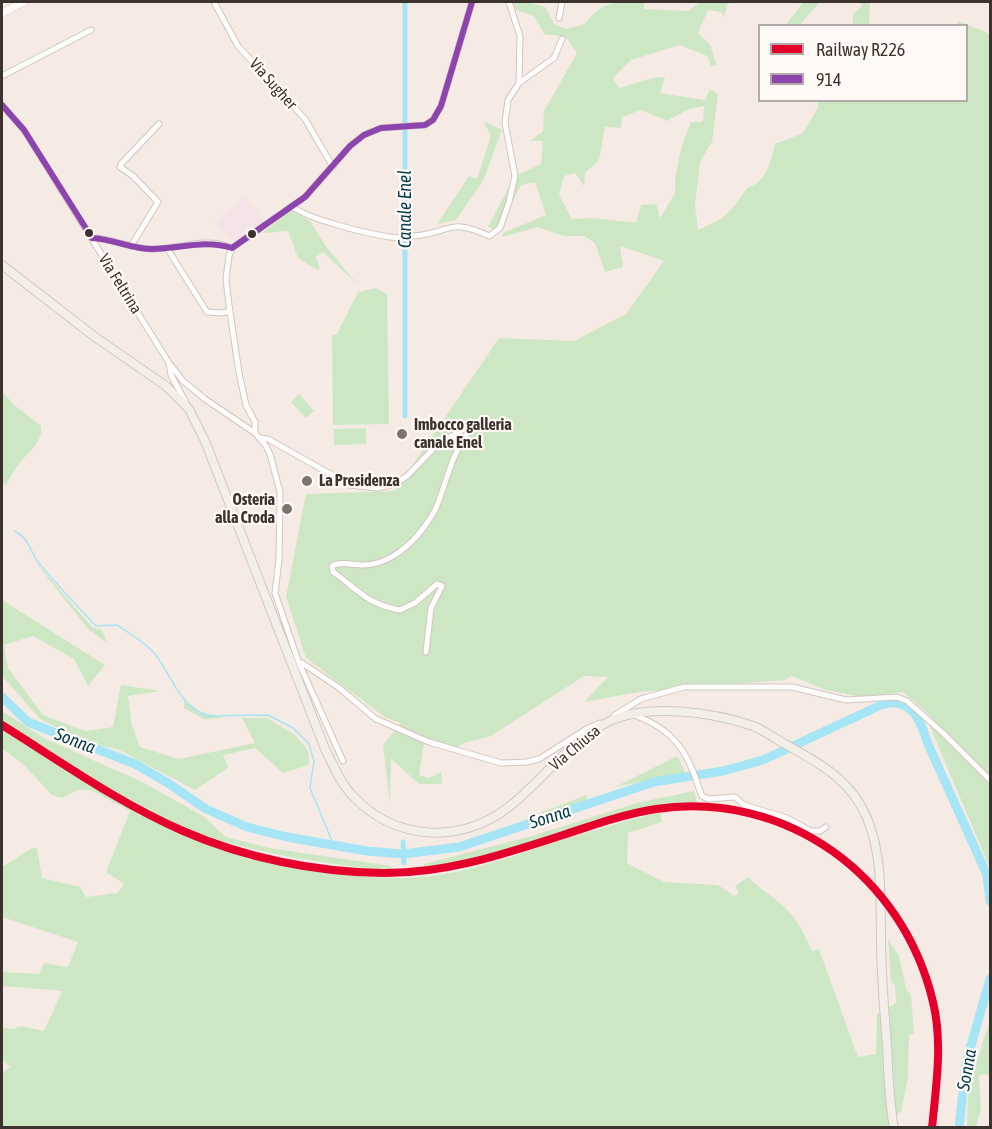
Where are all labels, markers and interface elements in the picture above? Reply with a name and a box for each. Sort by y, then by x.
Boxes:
legend [758,24,968,102]
text: Railway R226 [816,39,905,60]
street label: Via Sugher [245,54,301,114]
text: 914 [816,69,841,90]
water label: Canale Enel [394,170,416,248]
unlabelled marker [83,227,95,239]
unlabelled marker [246,228,258,240]
street label: Via Feltrina [94,251,146,317]
place label: Imbocco galleria canale Enel [414,415,512,453]
marker: Imbocco galleria canale Enel [395,427,409,441]
place label: La Presidenza [319,471,400,491]
marker: La Presidenza [300,474,314,488]
place label: Osteria alla Croda [215,490,275,528]
marker: Osteria alla Croda [280,502,294,516]
street label: Via Chiusa [546,721,604,775]
water label: Sonna [52,723,98,759]
water label: Sonna [527,800,573,834]
water label: Sonna [953,1048,981,1092]

